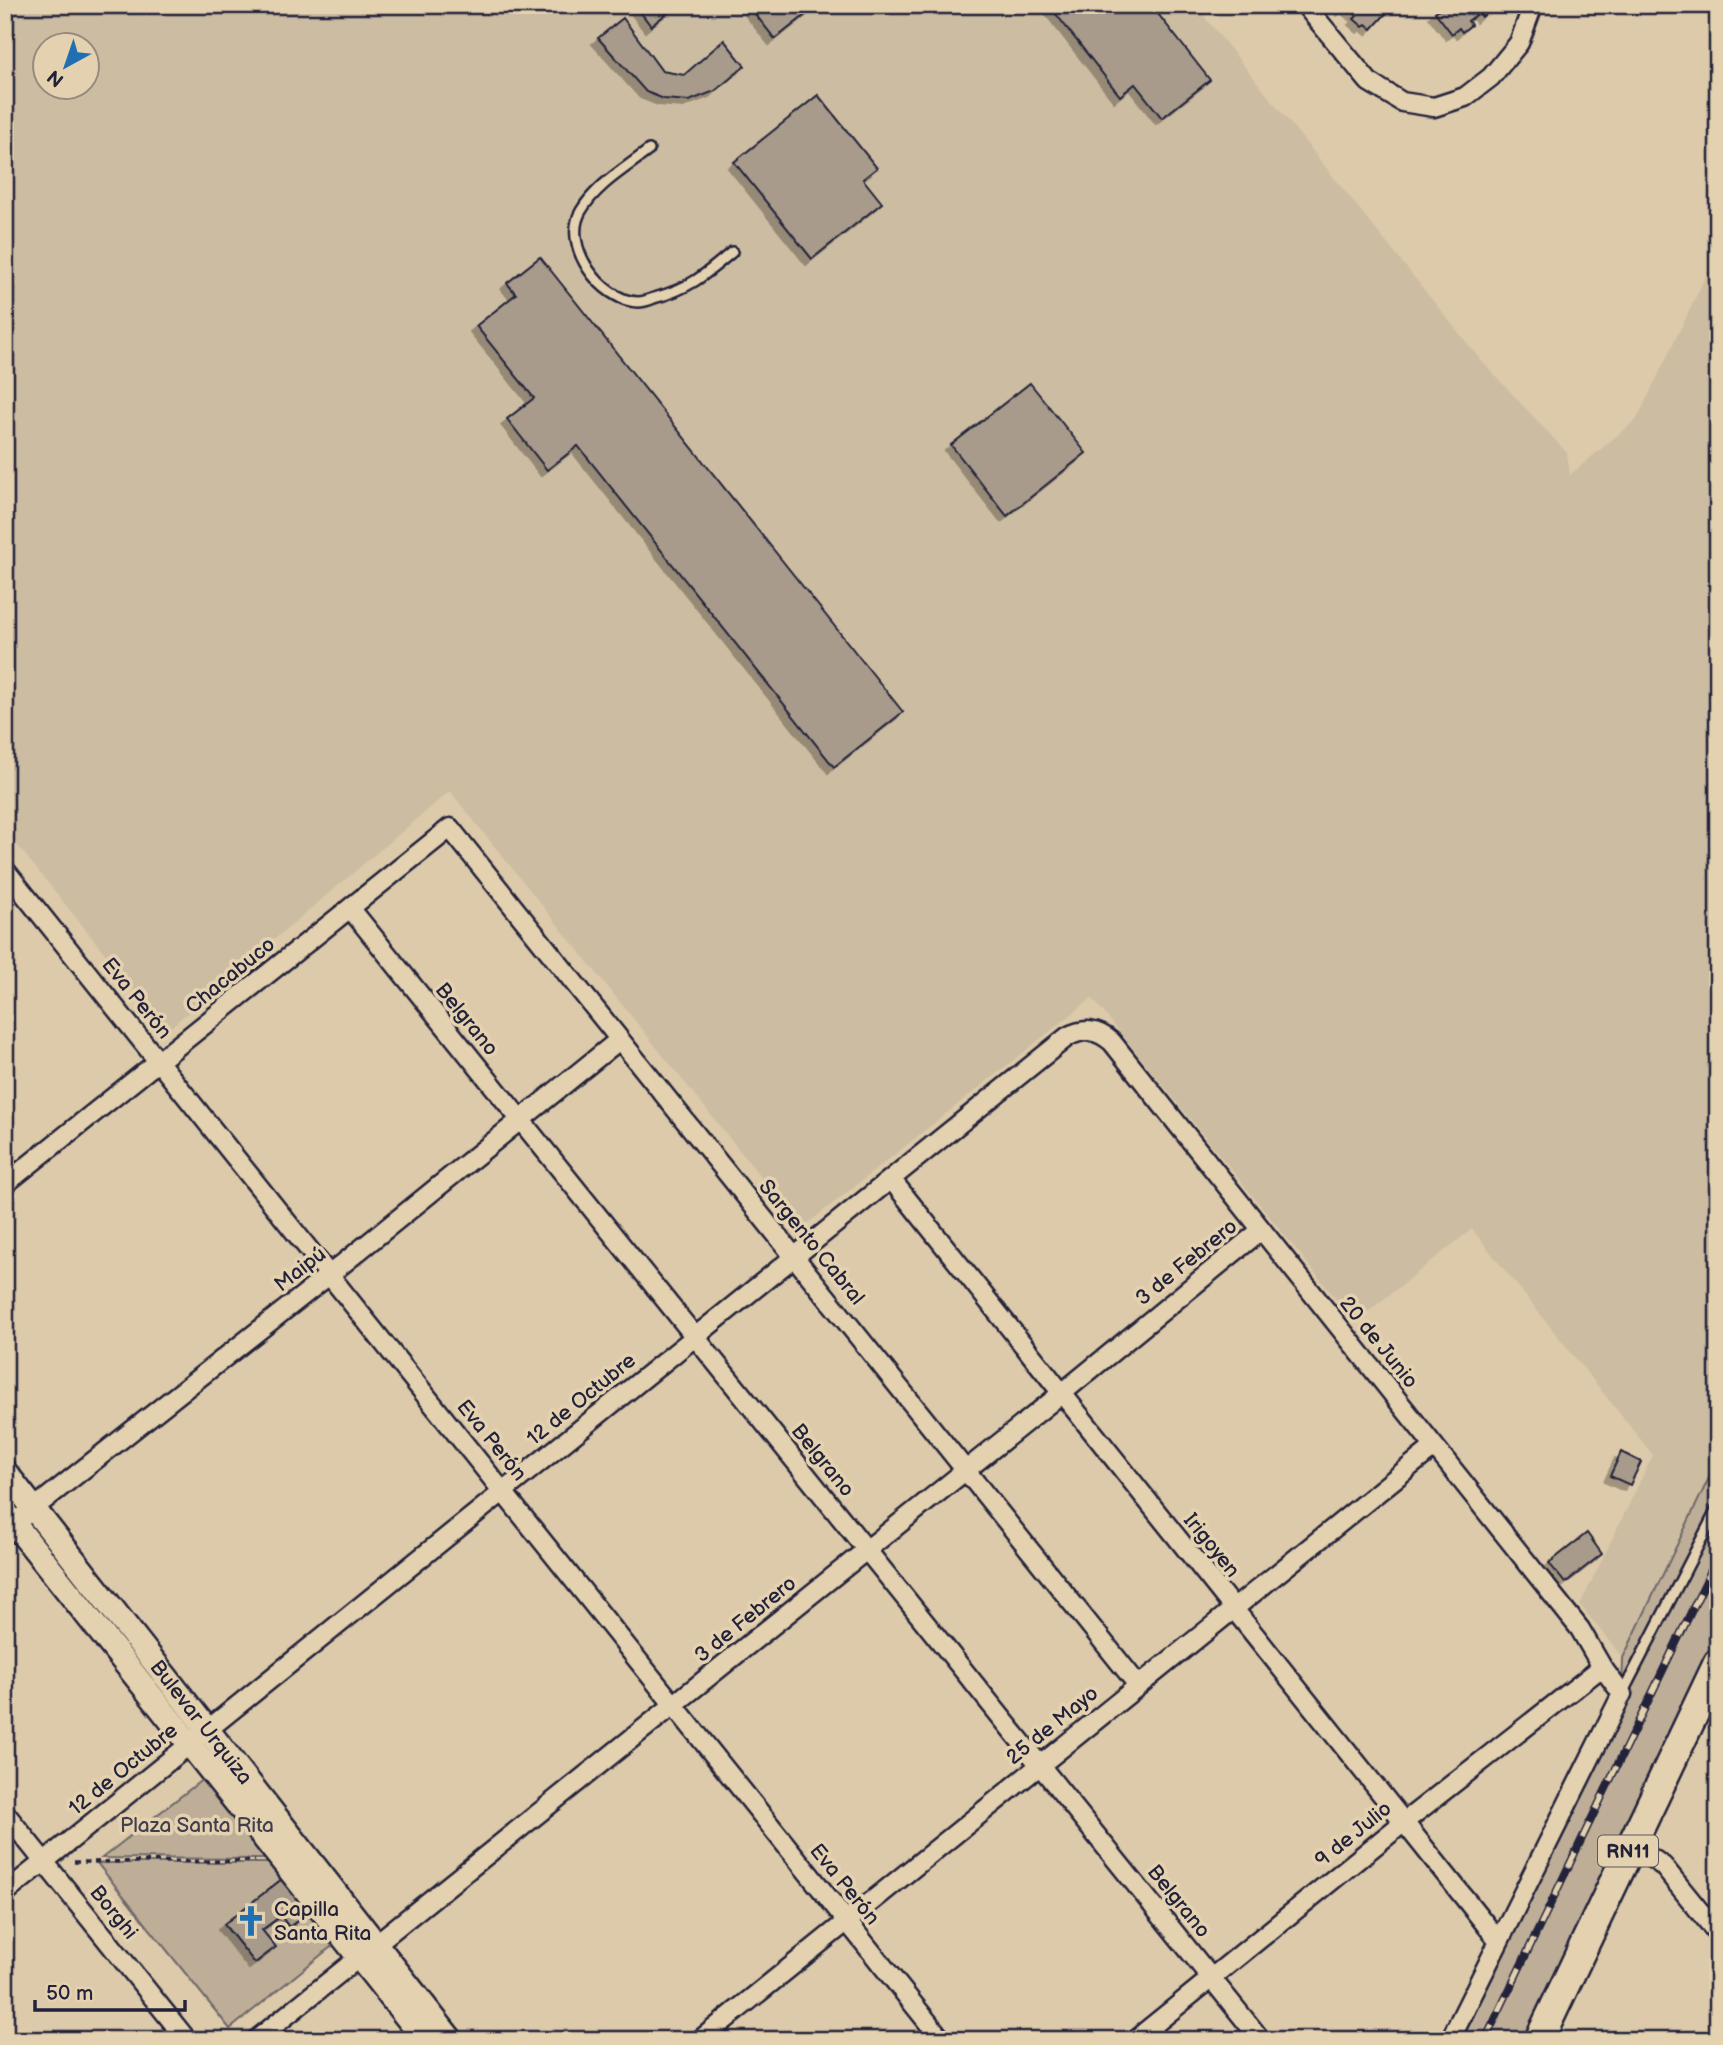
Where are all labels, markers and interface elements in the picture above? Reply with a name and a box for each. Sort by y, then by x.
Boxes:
north arrow [32,32,102,102]
text: N [43,64,69,91]
street label: Chacabuco [181,932,280,1019]
street label: Eva Perón [96,953,177,1044]
street label: Belgrano [430,978,504,1061]
street label: Sargento Cabral [753,1175,870,1310]
street label: 3 de Febrero [1130,1214,1242,1311]
street label: Maipú [270,1242,331,1297]
street label: 20 de Junio [1334,1291,1423,1393]
street label: 12 de Octubre [522,1348,641,1451]
street label: Eva Perón [451,1395,532,1486]
street label: Belgrano [786,1419,860,1502]
street label: Irigoyen [1178,1508,1245,1582]
street label: 3 de Febrero [689,1571,801,1668]
street label: Bulevar Urquiza [144,1655,257,1790]
street label: 25 de Mayo [1001,1681,1103,1770]
street label: 12 de Octubre [64,1718,183,1821]
street label: 9 de Julio [1310,1796,1397,1873]
park label: Plaza Santa Rita [120,1813,274,1838]
road number: RN11 [1598,1836,1658,1867]
street label: Eva Perón [804,1839,885,1930]
street label: Belgrano [1142,1860,1216,1943]
street label: Borghi [84,1880,143,1944]
place label: Capilla Santa Rita [274,1897,371,1946]
church icon: Capilla Santa Rita [234,1904,268,1938]
scale bar [35,1968,186,2012]
text: 50 m [46,1981,93,2006]

